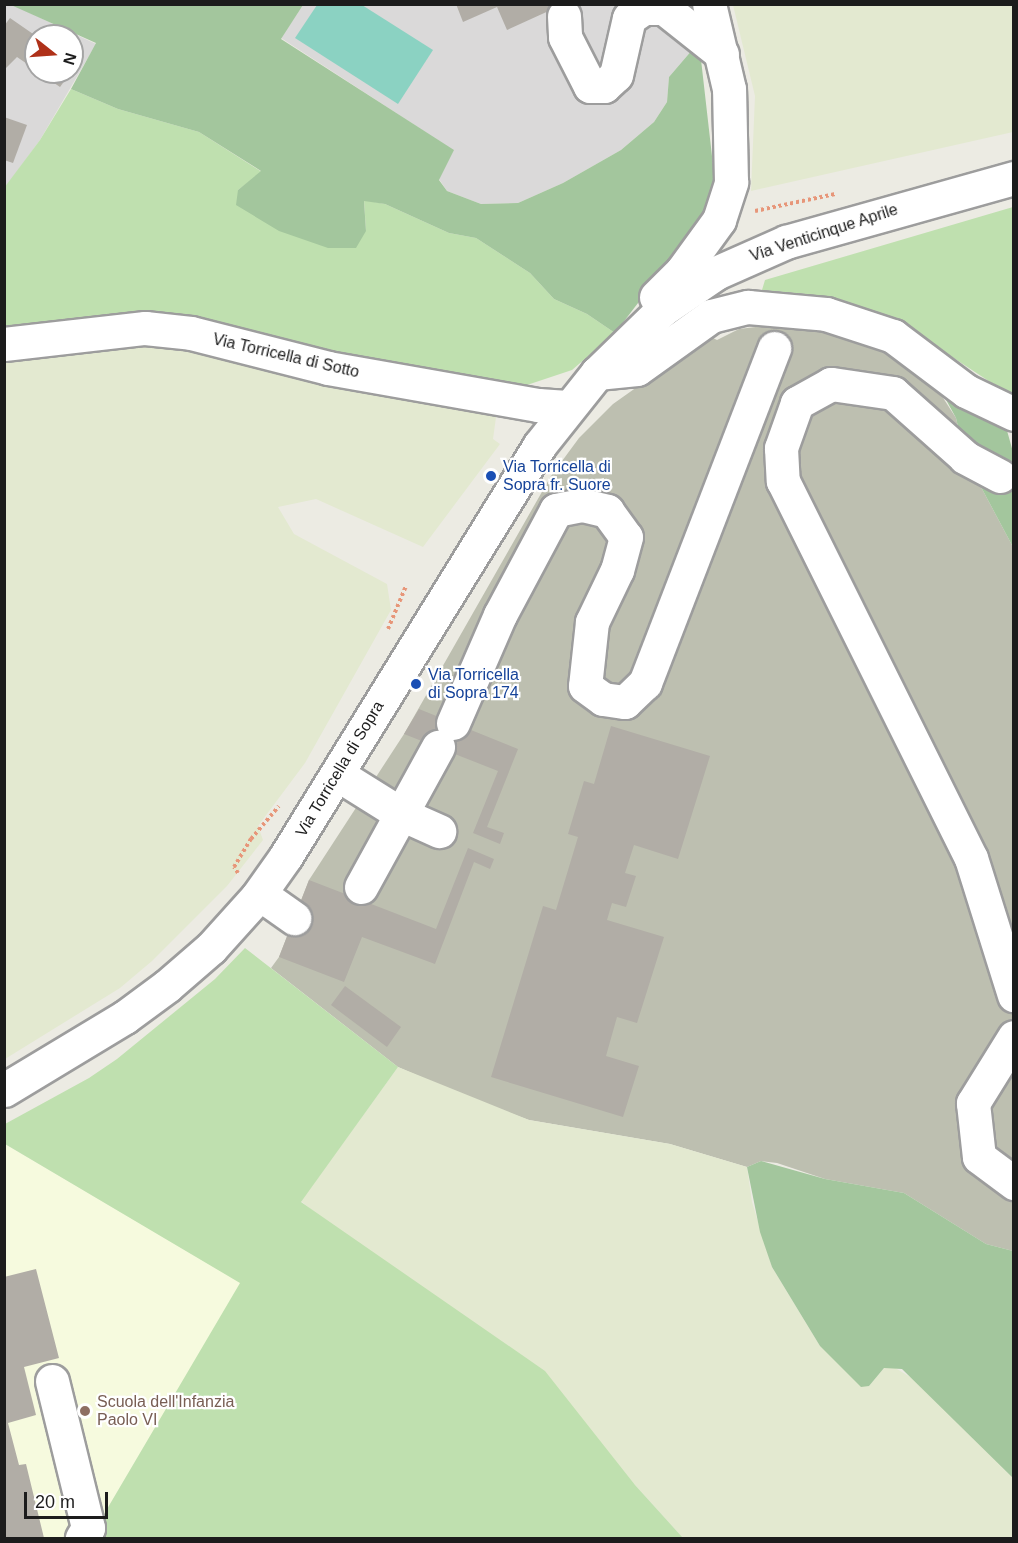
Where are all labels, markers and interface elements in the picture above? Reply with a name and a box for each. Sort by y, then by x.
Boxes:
north arrow [24,24,84,84]
text: N [60,51,80,67]
street label: Via Venticinque Aprile [747,200,901,266]
street label: Via Torricella di Sotto [211,330,361,382]
place label: Via Torricella di Sopra fr. Suore [503,457,611,495]
marker: Via Torricella di Sopra fr. Suore [484,469,498,483]
place label: Via Torricella di Sopra 174 [428,665,519,703]
marker: Via Torricella di Sopra 174 [409,677,423,691]
street label: Via Torricella di Sopra [292,697,388,841]
place label: Scuola dell'Infanzia Paolo VI [97,1392,234,1430]
marker: Scuola dell'Infanzia Paolo VI [78,1404,92,1418]
scale bar [27,1480,111,1518]
text: 20 m [35,1492,75,1512]

